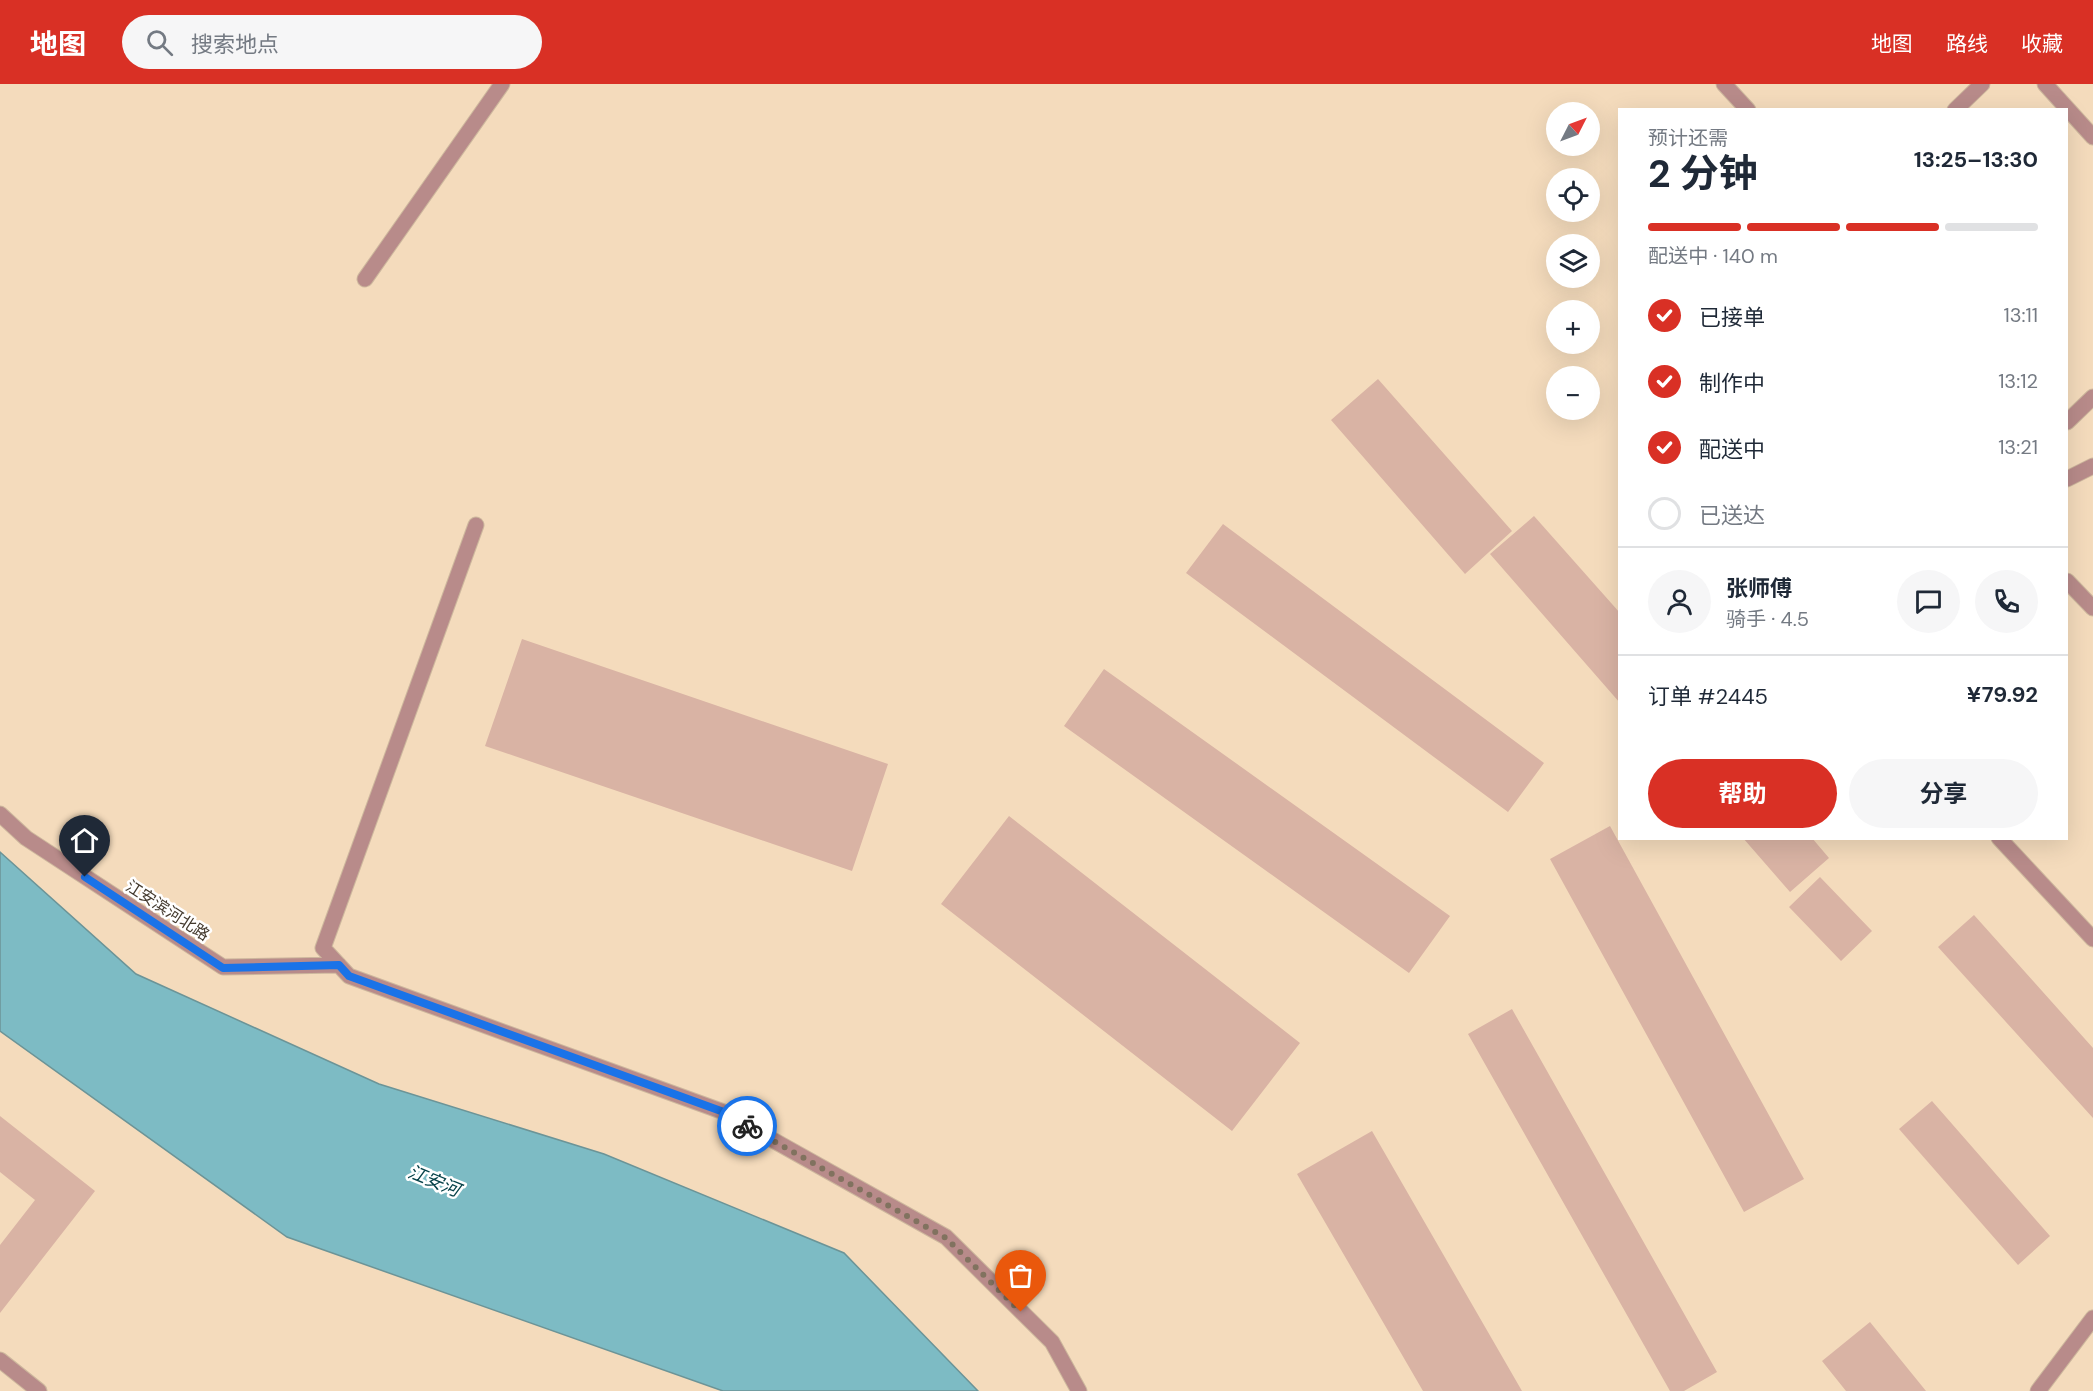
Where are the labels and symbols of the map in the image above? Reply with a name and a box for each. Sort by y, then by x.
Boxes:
north arrow [1546,102,1600,156]
pin [59,815,110,877]
street label: 江安滨河北路 [122,875,214,945]
courier [717,1096,777,1156]
water label: 江安河 [404,1160,466,1203]
pin [995,1250,1046,1312]

